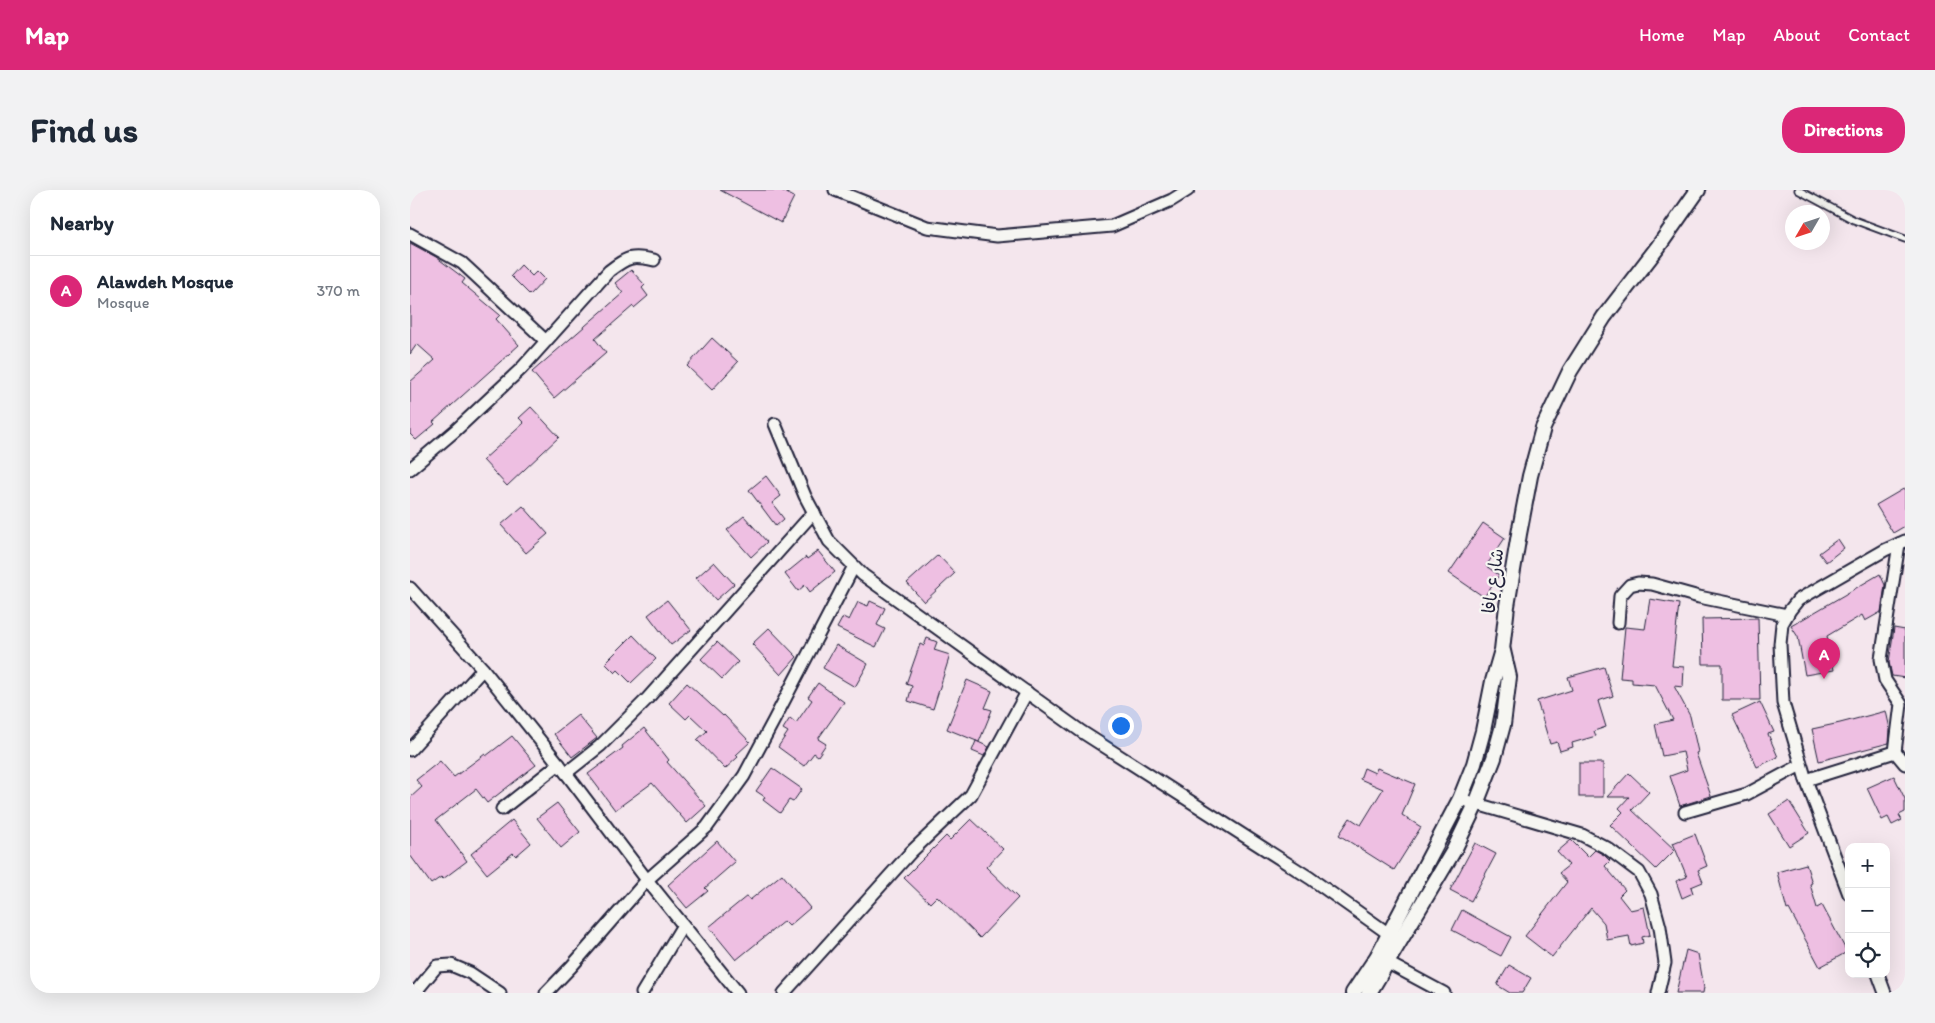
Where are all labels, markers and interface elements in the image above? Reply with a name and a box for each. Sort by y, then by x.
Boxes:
text: Map [25,21,69,50]
text: Home [1639,24,1685,46]
text: Map [1713,24,1746,46]
text: About [1774,24,1820,46]
text: Contact [1848,24,1910,46]
button: Directions [1782,107,1905,153]
text: Find us [30,109,138,151]
north arrow [1785,205,1830,250]
text: Nearby [50,210,114,235]
text: Alawdeh Mosque [97,270,234,293]
text: A [61,281,71,300]
text: 370 m [316,281,360,300]
text: Mosque [97,293,150,312]
street label: شارع يافا [1478,547,1509,615]
pin: A [1808,638,1840,679]
your location [1108,713,1134,739]
map controls [1845,843,1890,978]
button: + [1845,843,1890,888]
button: − [1845,888,1890,933]
button: locate [1845,933,1890,978]

